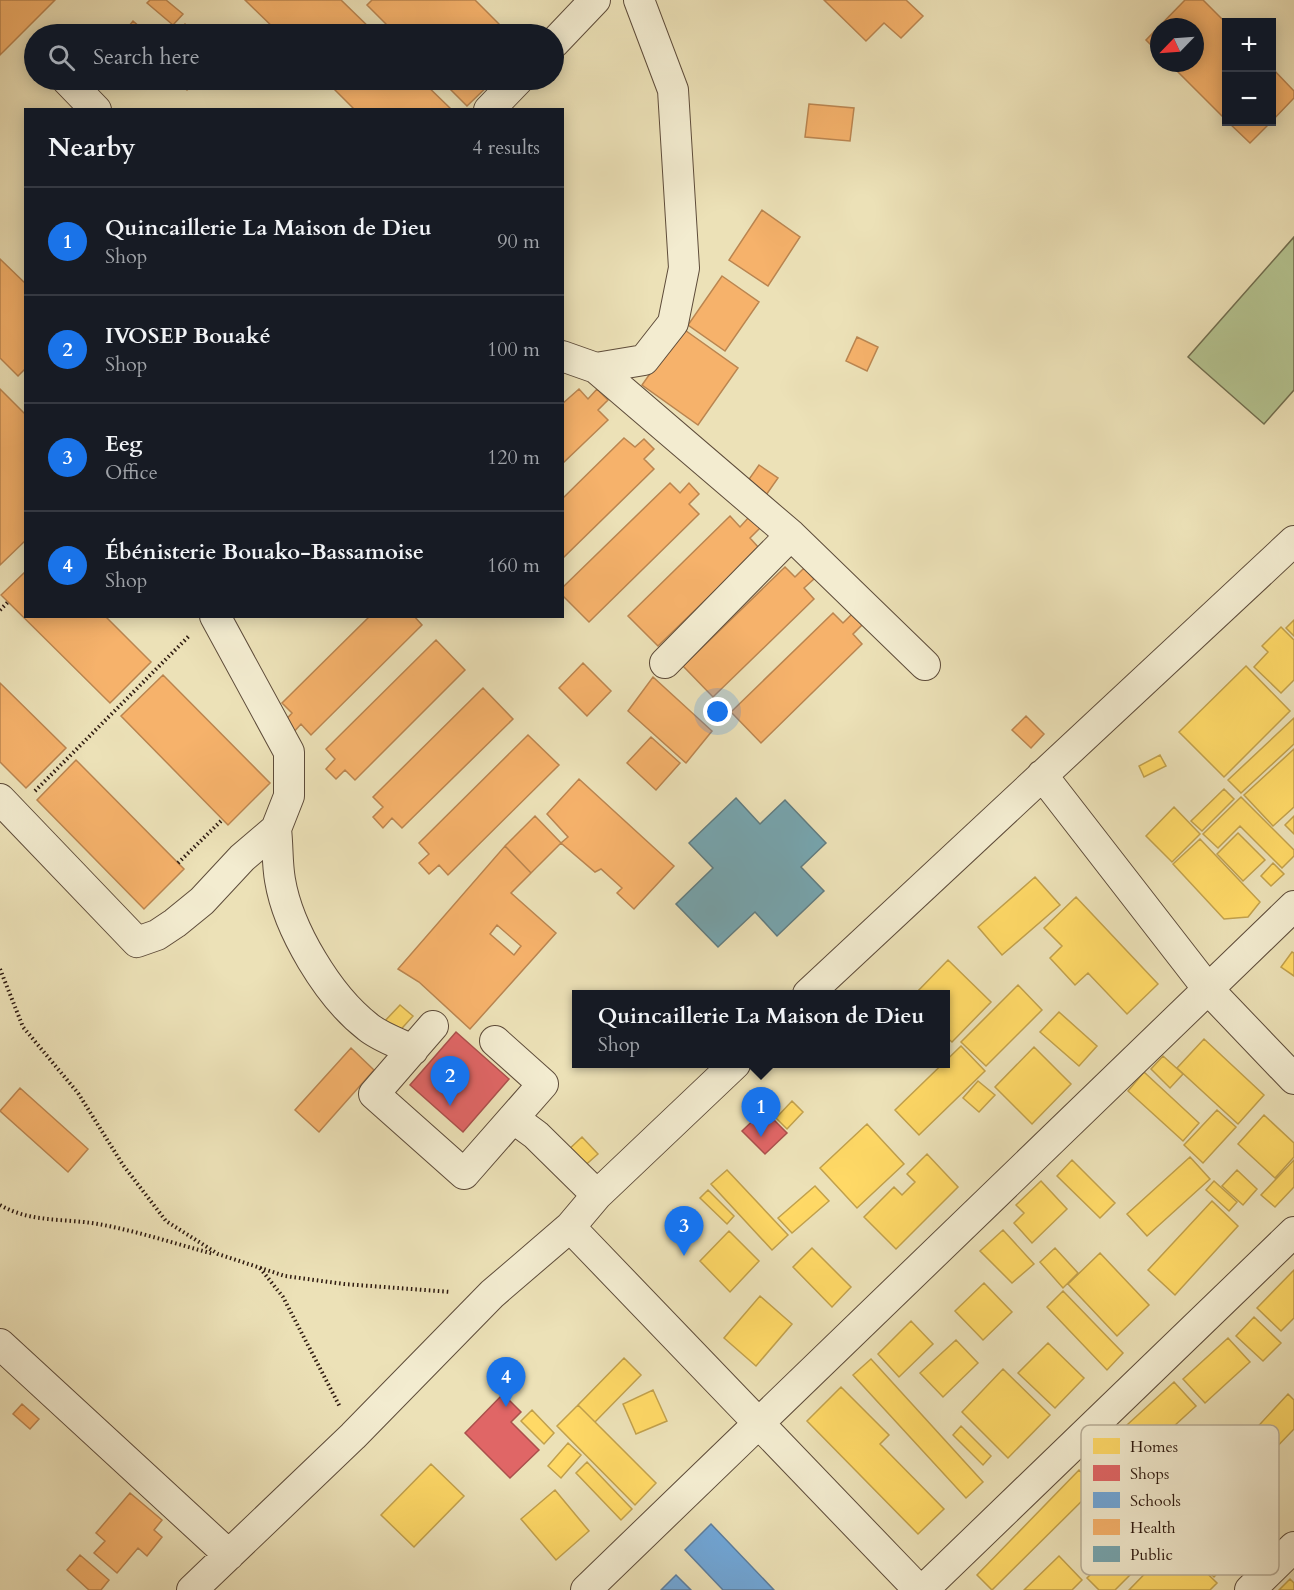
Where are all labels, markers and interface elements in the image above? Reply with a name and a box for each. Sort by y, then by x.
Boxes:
north arrow [1150,18,1204,72]
map controls [1222,18,1276,126]
button: + [1222,18,1276,72]
search box [24,24,564,90]
icon: search [45,41,78,74]
text: Search here [93,42,200,72]
button: − [1222,72,1276,126]
text: Nearby [48,130,136,165]
text: 4 results [472,134,540,161]
text: Quincaillerie La Maison de Dieu [105,213,432,243]
text: 1 [62,228,73,255]
text: 90 m [497,228,540,255]
text: Shop [105,243,147,270]
text: IVOSEP Bouaké [105,321,271,351]
text: 2 [62,336,73,363]
text: 100 m [487,336,540,363]
text: Shop [105,351,147,378]
text: Eeg [105,429,143,459]
text: 3 [62,444,73,471]
text: 120 m [487,444,540,471]
text: Office [105,459,158,486]
text: Ébénisterie Bouako-Bassamoise [105,537,424,567]
text: 4 [62,552,73,579]
text: 160 m [487,552,540,579]
text: Shop [105,567,147,594]
your location [703,697,732,726]
popup [572,990,950,1068]
text: Quincaillerie La Maison de Dieu [598,1001,924,1031]
text: Shop [598,1031,640,1058]
pin: 2 [430,1056,470,1106]
pin: 1 [742,1088,780,1137]
pin: 3 [664,1206,704,1256]
pin: 4 [486,1358,526,1407]
legend [1081,1425,1279,1575]
text: Homes [1130,1436,1178,1458]
text: Shops [1130,1463,1169,1485]
text: Schools [1130,1490,1181,1512]
text: Health [1130,1517,1176,1539]
text: Public [1130,1544,1173,1566]

